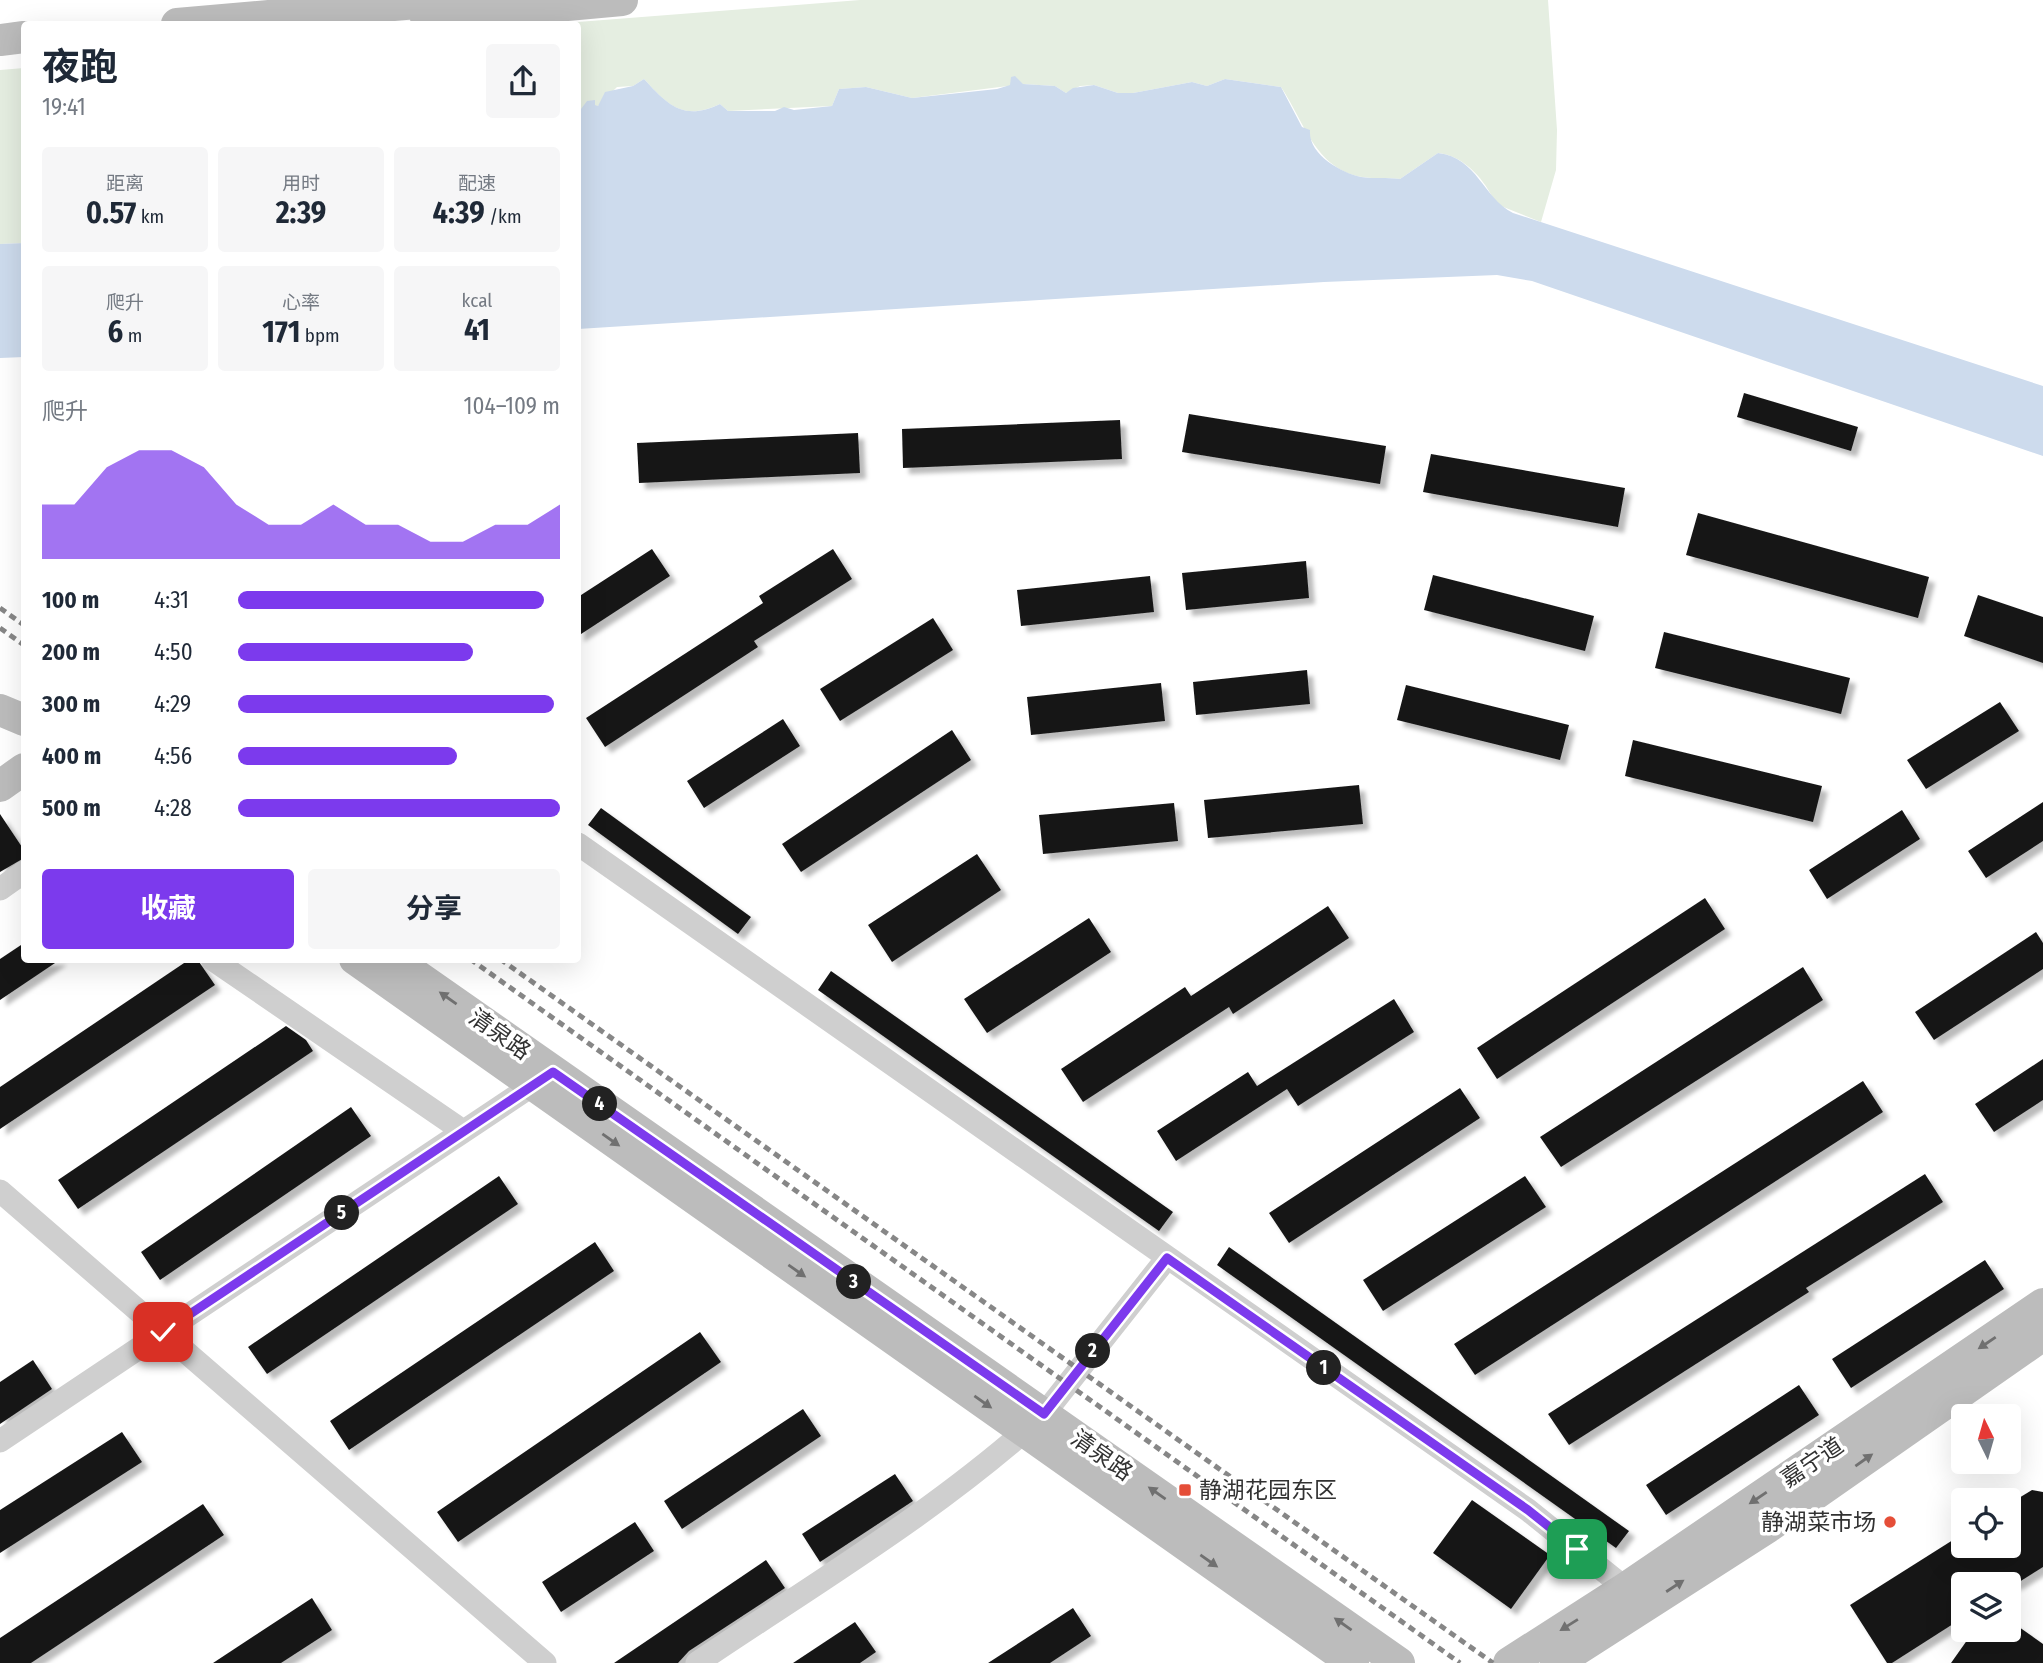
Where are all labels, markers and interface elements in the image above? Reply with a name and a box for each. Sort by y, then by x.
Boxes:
text: 夜跑 [42,44,118,90]
button: share [486,44,560,118]
text: 19:41 [42,93,86,121]
text: 距离 [106,172,144,195]
text: 用时 [282,172,320,195]
text: 配速 [458,172,496,195]
text: 0.57 [86,195,136,231]
text: 2:39 [276,195,326,231]
text: 4:39 [432,195,485,231]
text: km [136,205,164,228]
text: /km [485,205,522,228]
text: kcal [462,289,492,312]
text: 爬升 [106,291,144,314]
text: 心率 [282,291,320,314]
text: 41 [464,312,490,348]
text: 6 [108,314,123,350]
text: 171 [262,314,300,350]
text: m [123,324,142,347]
text: bpm [300,324,340,347]
text: 104–109 m [464,392,560,420]
text: 爬升 [42,397,88,425]
text: 100 m [42,586,99,614]
text: 4:31 [154,586,189,614]
text: 200 m [42,638,100,666]
text: 4:50 [154,638,193,666]
text: 300 m [42,690,100,718]
text: 4:29 [154,690,191,718]
text: 400 m [42,742,101,770]
text: 4:56 [154,742,192,770]
text: 500 m [42,794,101,822]
text: 4:28 [154,794,192,822]
button: 收藏 [42,869,294,949]
button: 分享 [308,869,560,949]
one-way arrow [439,991,457,1005]
street label: 清泉路 [464,1003,536,1065]
pin: 4 [582,1086,618,1122]
text: 4 [595,1092,604,1115]
one-way arrow [602,1132,620,1146]
pin: 5 [324,1196,360,1230]
text: 5 [337,1201,346,1224]
one-way arrow [788,1264,806,1278]
pin: 3 [836,1264,872,1300]
text: 3 [849,1270,858,1293]
pin [133,1302,193,1362]
icon: check [144,1313,182,1351]
pin: 2 [1076,1334,1110,1368]
one-way arrow [1978,1336,1996,1350]
text: 2 [1088,1339,1097,1362]
pin: 1 [1306,1350,1342,1386]
text: 1 [1319,1356,1328,1379]
one-way arrow [974,1395,992,1409]
north arrow [1951,1404,2021,1474]
map controls [1951,1404,2021,1642]
street label: 清泉路 [1066,1424,1138,1486]
street label: 嘉宁道 [1776,1431,1848,1493]
one-way arrow [1855,1453,1873,1467]
place label: 静湖花园东区 [1199,1476,1337,1504]
marker: 静湖花园东区 [1177,1482,1193,1498]
one-way arrow [1148,1486,1166,1500]
button: locate [1951,1488,2021,1558]
one-way arrow [1748,1492,1768,1505]
place label: 静湖菜市场 [1761,1508,1876,1536]
marker: 静湖菜市场 [1882,1514,1898,1530]
pin [1547,1519,1607,1579]
icon: arrive [1558,1530,1596,1568]
one-way arrow [1200,1554,1218,1568]
button: layers [1951,1572,2021,1642]
one-way arrow [1666,1580,1685,1593]
one-way arrow [1334,1617,1352,1631]
one-way arrow [1559,1618,1579,1631]

